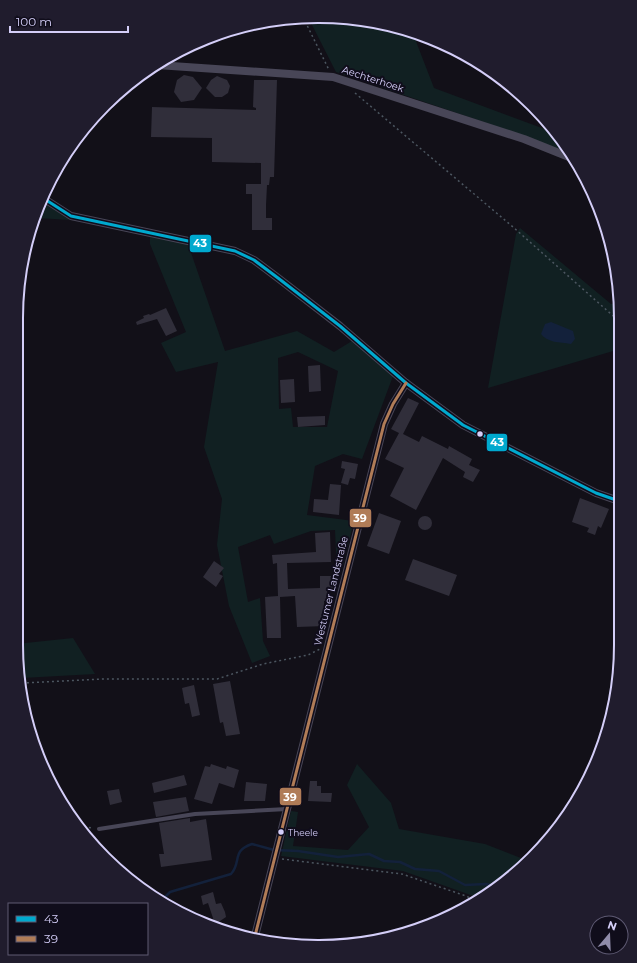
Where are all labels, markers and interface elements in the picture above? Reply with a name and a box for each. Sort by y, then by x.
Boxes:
scale bar [10,8,128,34]
text: 100 m [16,14,52,29]
street label: Aechterhoek [340,63,406,95]
line badge: 43 [189,234,212,253]
text: 43 [193,236,207,250]
unlabelled marker [475,429,485,439]
line badge: 43 [486,433,508,452]
text: 43 [490,435,504,449]
line badge: 39 [349,508,372,528]
text: 39 [352,511,367,525]
street label: Westumer Landstraße [311,535,351,647]
line badge: 39 [279,787,302,806]
text: 39 [282,790,297,804]
marker: Theele [276,827,286,837]
place label: Theele [288,827,319,838]
legend [8,903,148,955]
text: 43 [44,911,59,926]
north arrow [589,915,629,955]
text: N [606,917,619,934]
text: 39 [44,931,58,946]

